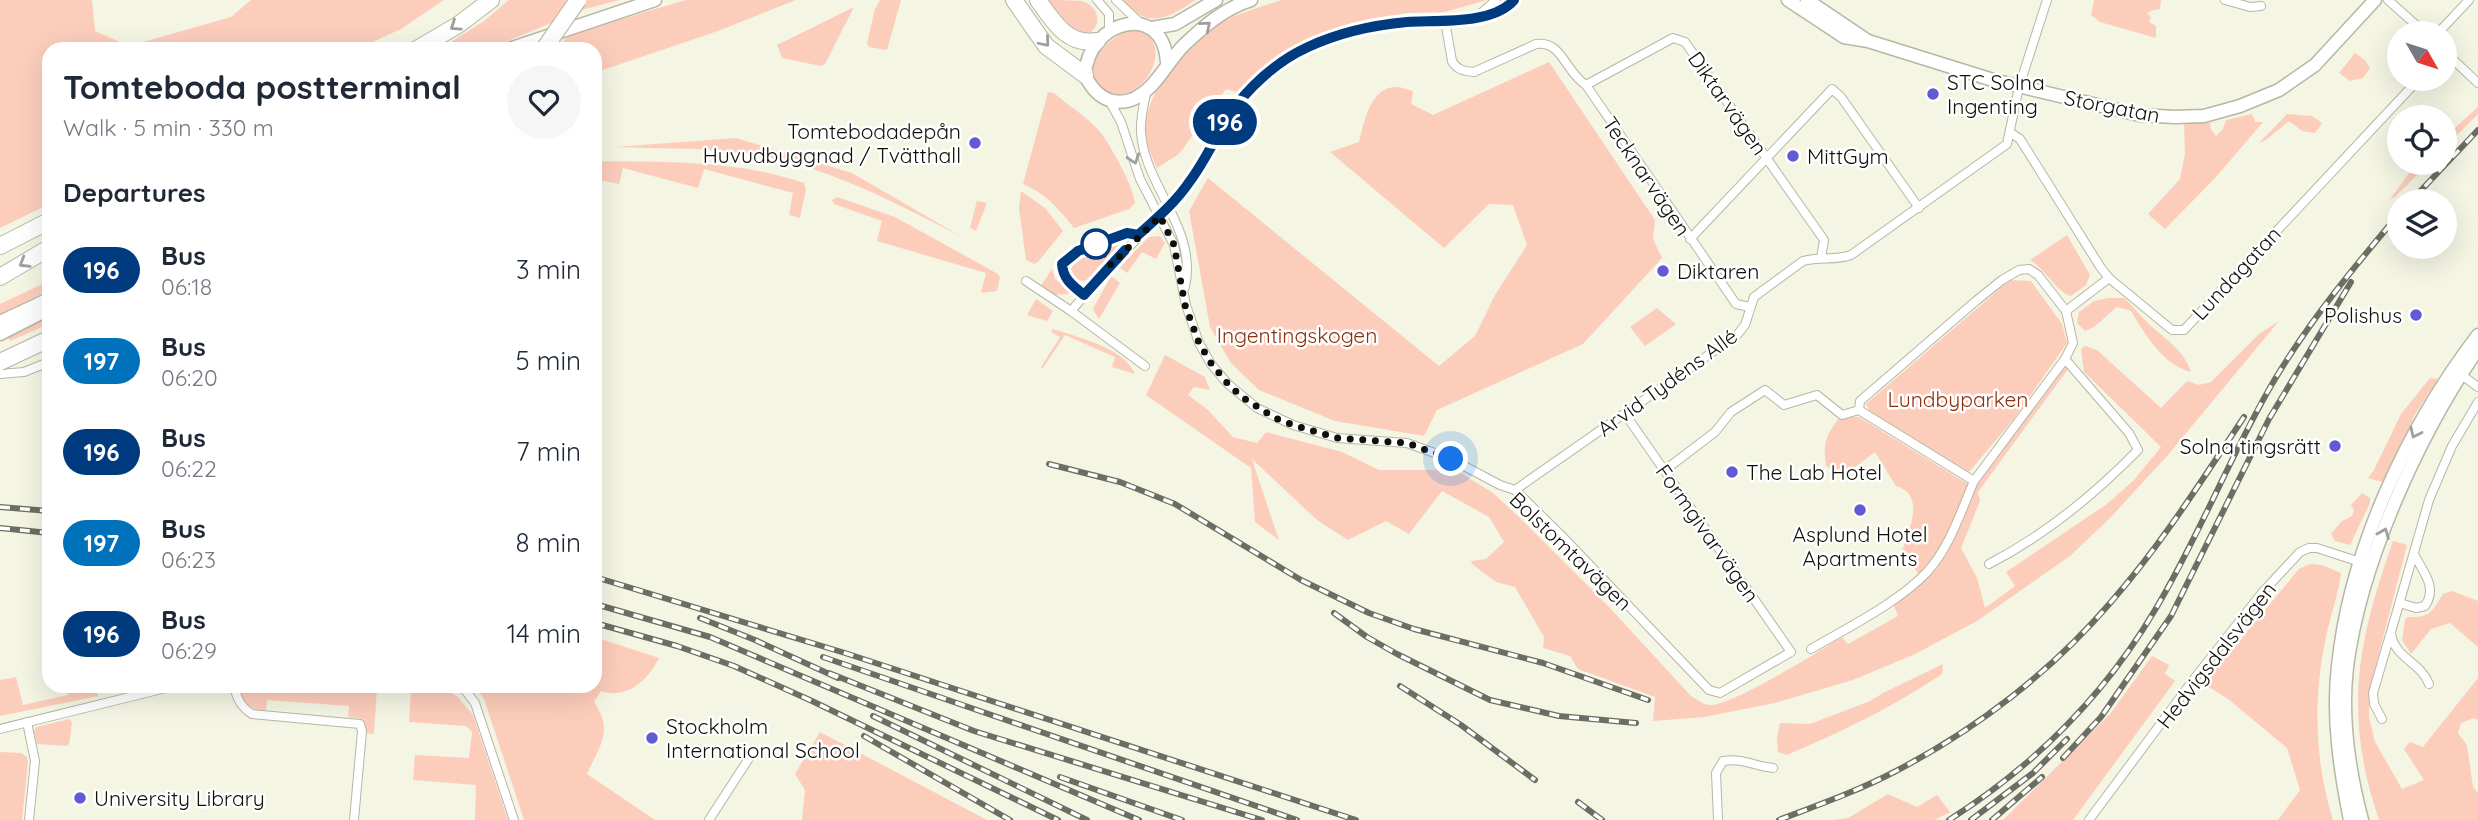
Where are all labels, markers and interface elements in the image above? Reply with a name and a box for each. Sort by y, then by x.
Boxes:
one-way arrow [450,18,463,30]
north arrow [2387,21,2457,91]
map controls [2387,21,2457,259]
one-way arrow [1198,22,1211,34]
one-way arrow [1037,34,1049,47]
street label: Diktarvägen [1683,46,1773,160]
button: heart [507,65,581,139]
text: Tomteboda postterminal [63,66,461,107]
place label: STC Solna Ingenting [1947,69,2045,119]
street label: Storgatan [2062,84,2162,128]
marker: STC Solna Ingenting [1925,86,1941,102]
line badge: 196 [1185,99,1265,145]
button: locate [2387,105,2457,175]
text: 196 [1207,107,1243,137]
street label: Tecknarvägen [1597,111,1697,241]
text: Walk · 5 min · 330 m [63,113,274,142]
place label: Tomtebodadepån Huvudbyggnad / Tvätthall [703,118,961,168]
marker: Tomtebodadepån Huvudbyggnad / Tvätthall [967,135,983,151]
place label: MittGym [1807,143,1889,169]
marker: MittGym [1785,148,1801,164]
one-way arrow [1126,153,1140,165]
text: Departures [63,176,206,209]
button: layers [2387,189,2457,259]
street label: Lundagatan [2186,221,2286,325]
unlabelled marker [1081,229,1111,259]
text: Bus [161,239,206,272]
text: 3 min [516,253,581,286]
one-way arrow [19,255,32,268]
text: 196 [83,255,120,285]
place label: Diktaren [1677,258,1759,284]
marker: Diktaren [1655,263,1671,279]
text: 06:18 [161,272,212,301]
place label: Polishus [2324,302,2402,328]
marker: Polishus [2408,307,2424,323]
park label: Ingentingskogen [1217,322,1377,348]
street label: Arvid Tydéns Allé [1592,323,1742,441]
text: Bus [161,330,206,363]
text: 5 min [515,344,581,377]
text: 197 [84,346,119,376]
text: 06:20 [161,363,218,392]
park label: Lundbyparken [1888,386,2028,412]
text: Bus [161,421,206,454]
one-way arrow [2409,426,2423,438]
place label: Solna tingsrätt [2180,433,2321,459]
text: 7 min [516,435,581,468]
text: 196 [83,437,120,467]
marker: Solna tingsrätt [2327,438,2343,454]
your location [1433,441,1468,476]
text: 06:22 [161,454,217,483]
street label: Formgivarvägen [1651,459,1765,607]
place label: The Lab Hotel [1746,459,1882,485]
marker: The Lab Hotel [1724,464,1740,480]
street label: Bolstomtavägen [1504,486,1638,616]
marker: Asplund Hotel Apartments [1852,502,1868,518]
text: Bus [161,512,206,545]
place label: Asplund Hotel Apartments [1793,521,1927,571]
text: 8 min [516,526,581,559]
one-way arrow [2376,527,2390,539]
text: 197 [84,528,119,558]
text: 06:23 [161,545,216,574]
street label: Hedvigsdalsvägen [2151,577,2281,733]
text: Bus [161,603,206,636]
text: 14 min [507,617,581,650]
text: 196 [83,619,120,649]
text: 06:29 [161,636,217,665]
place label: Stockholm International School [666,713,860,763]
marker: Stockholm International School [644,730,660,746]
place label: University Library [94,785,265,811]
marker: University Library [72,790,88,806]

